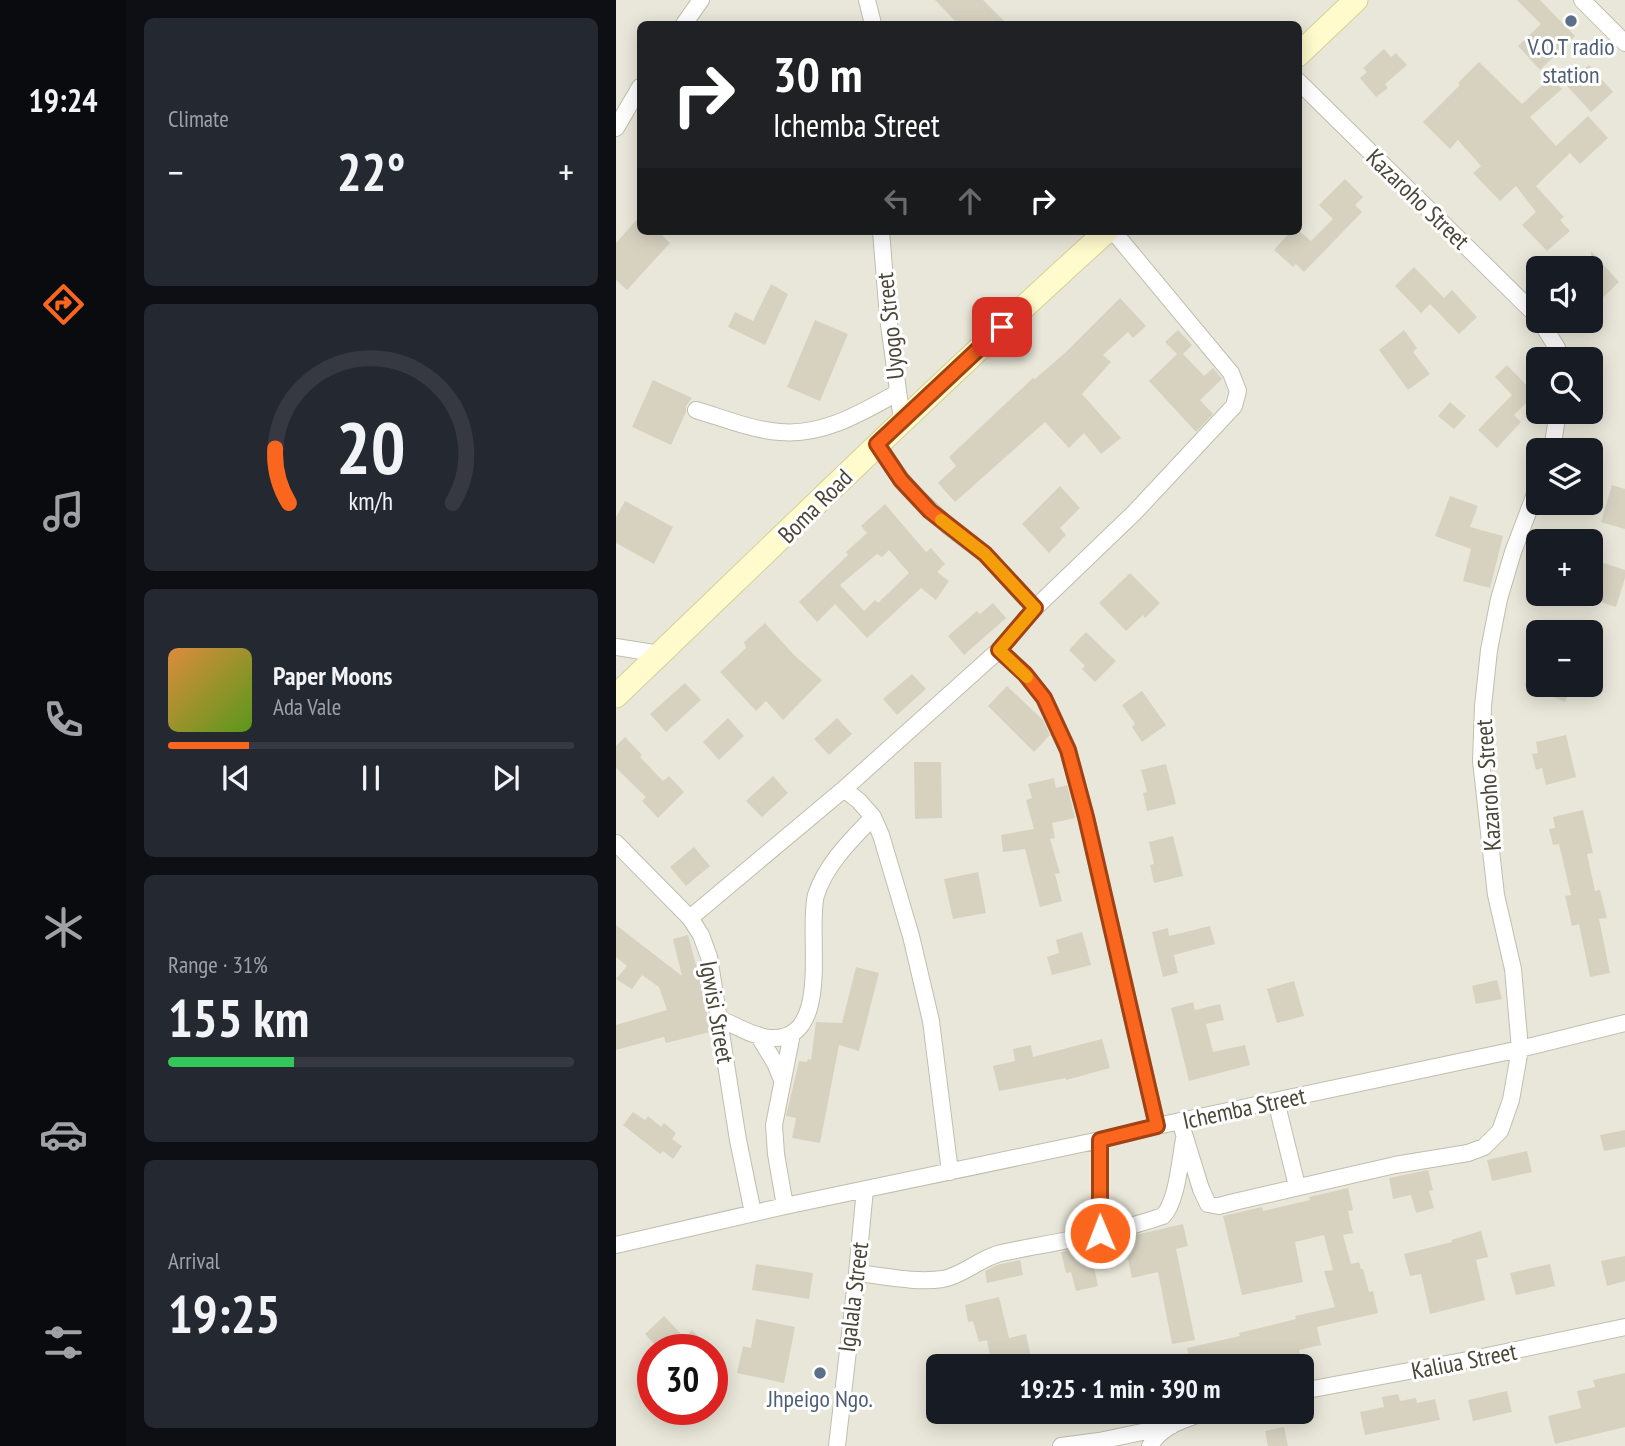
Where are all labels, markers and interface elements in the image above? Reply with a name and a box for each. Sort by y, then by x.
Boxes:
marker: V.O.T radio station [1563,13,1579,29]
place label: V.O.T radio station [1526,31,1615,90]
text: 30 m [773,42,862,106]
icon: right [658,49,749,140]
text: 19:24 [28,79,98,121]
text: Climate [168,104,229,133]
text: Ichemba Street [773,104,940,146]
text: 22° [337,138,405,205]
street label: Kazaroho Street [1360,142,1476,256]
text: − [168,147,184,196]
text: + [558,147,574,196]
icon: left [878,182,916,220]
icon: ahead [951,182,989,220]
icon: right [1024,182,1062,220]
map controls [1526,256,1603,697]
button: sound [1526,256,1603,333]
street label: Uyogo Street [869,271,911,381]
icon: directions [39,280,88,329]
pin [972,297,1032,357]
icon: arrive [983,308,1021,346]
button: search [1526,347,1603,424]
text: 20 [336,400,406,494]
button: layers [1526,438,1603,515]
street label: Boma Road [771,462,859,550]
text: km/h [349,485,393,517]
icon: music [39,487,88,536]
button: + [1526,529,1603,606]
button: − [1526,620,1603,697]
text: Paper Moons [273,659,392,692]
text: Ada Vale [273,692,341,721]
icon: phone [39,695,88,744]
street label: Kazaroho Street [1468,718,1508,852]
icon: previous [217,759,255,797]
icon: pause [352,759,390,797]
icon: next [487,759,525,797]
icon: climate [39,903,88,952]
text: Range · 31% [168,950,268,979]
street label: Igwisi Street [693,958,741,1066]
text: 155 km [168,984,309,1051]
street label: Ichemba Street [1180,1080,1309,1136]
icon: car [39,1110,88,1159]
position arrow [1063,1196,1137,1270]
street label: Igalala Street [831,1240,875,1354]
text: Arrival [168,1246,220,1275]
text: 19:25 [168,1280,280,1347]
icon: filters [39,1318,88,1367]
speed limit sign: 30 [637,1334,728,1425]
street label: Kaliua Street [1409,1336,1520,1386]
marker: Jhpeigo Ngo. [812,1365,828,1381]
text: 19:25 · 1 min · 390 m [1020,1372,1220,1405]
place label: Jhpeigo Ngo. [766,1383,873,1414]

